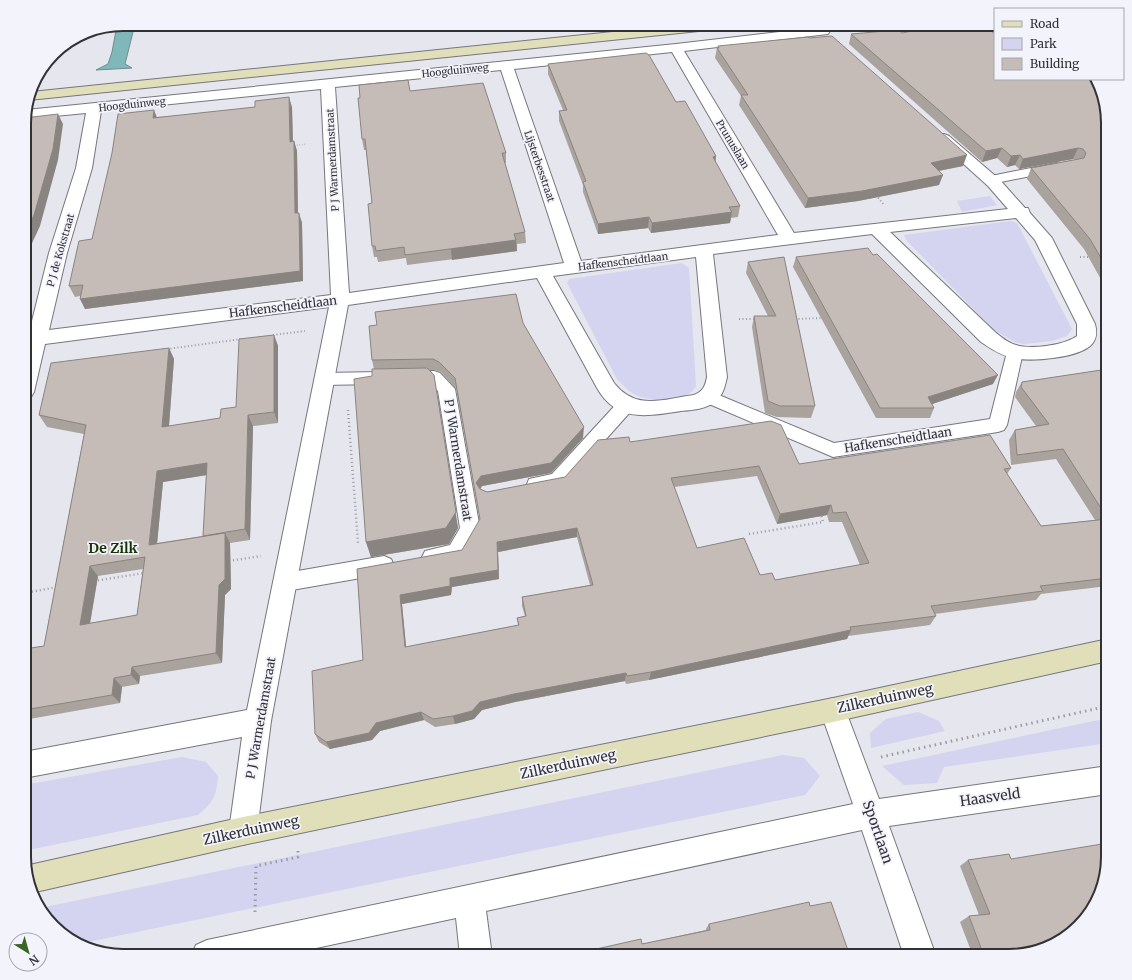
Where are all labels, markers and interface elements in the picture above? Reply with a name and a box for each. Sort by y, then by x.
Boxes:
legend [994,8,1124,80]
text: Road [1030,16,1059,31]
text: Park [1030,36,1057,51]
text: Building [1030,56,1080,71]
street label: Hoogduinweg [421,61,489,80]
street label: Hoogduinweg [98,95,166,114]
street label: P J Warmerdamstraat [323,108,342,212]
street label: Prunuslaan [713,117,753,172]
street label: Lijsterbesstraat [521,129,558,204]
street label: P J de Kokstraat [44,212,77,288]
street label: Hafkenscheidtlaan [577,249,669,273]
street label: Hafkenscheidtlaan [228,292,338,321]
street label: P J Warmerdamstraat [441,398,476,522]
street label: Hafkenscheidtlaan [843,424,953,455]
district label: De Zilk [88,539,139,557]
street label: P J Warmerdamstraat [242,655,279,780]
street label: Zilkerduinweg [835,679,935,717]
street label: Zilkerduinweg [518,745,618,783]
street label: Haasveld [959,784,1022,810]
street label: Sportlaan [859,798,897,866]
street label: Zilkerduinweg [201,811,301,849]
north arrow [8,932,48,972]
text: N [26,952,42,968]

